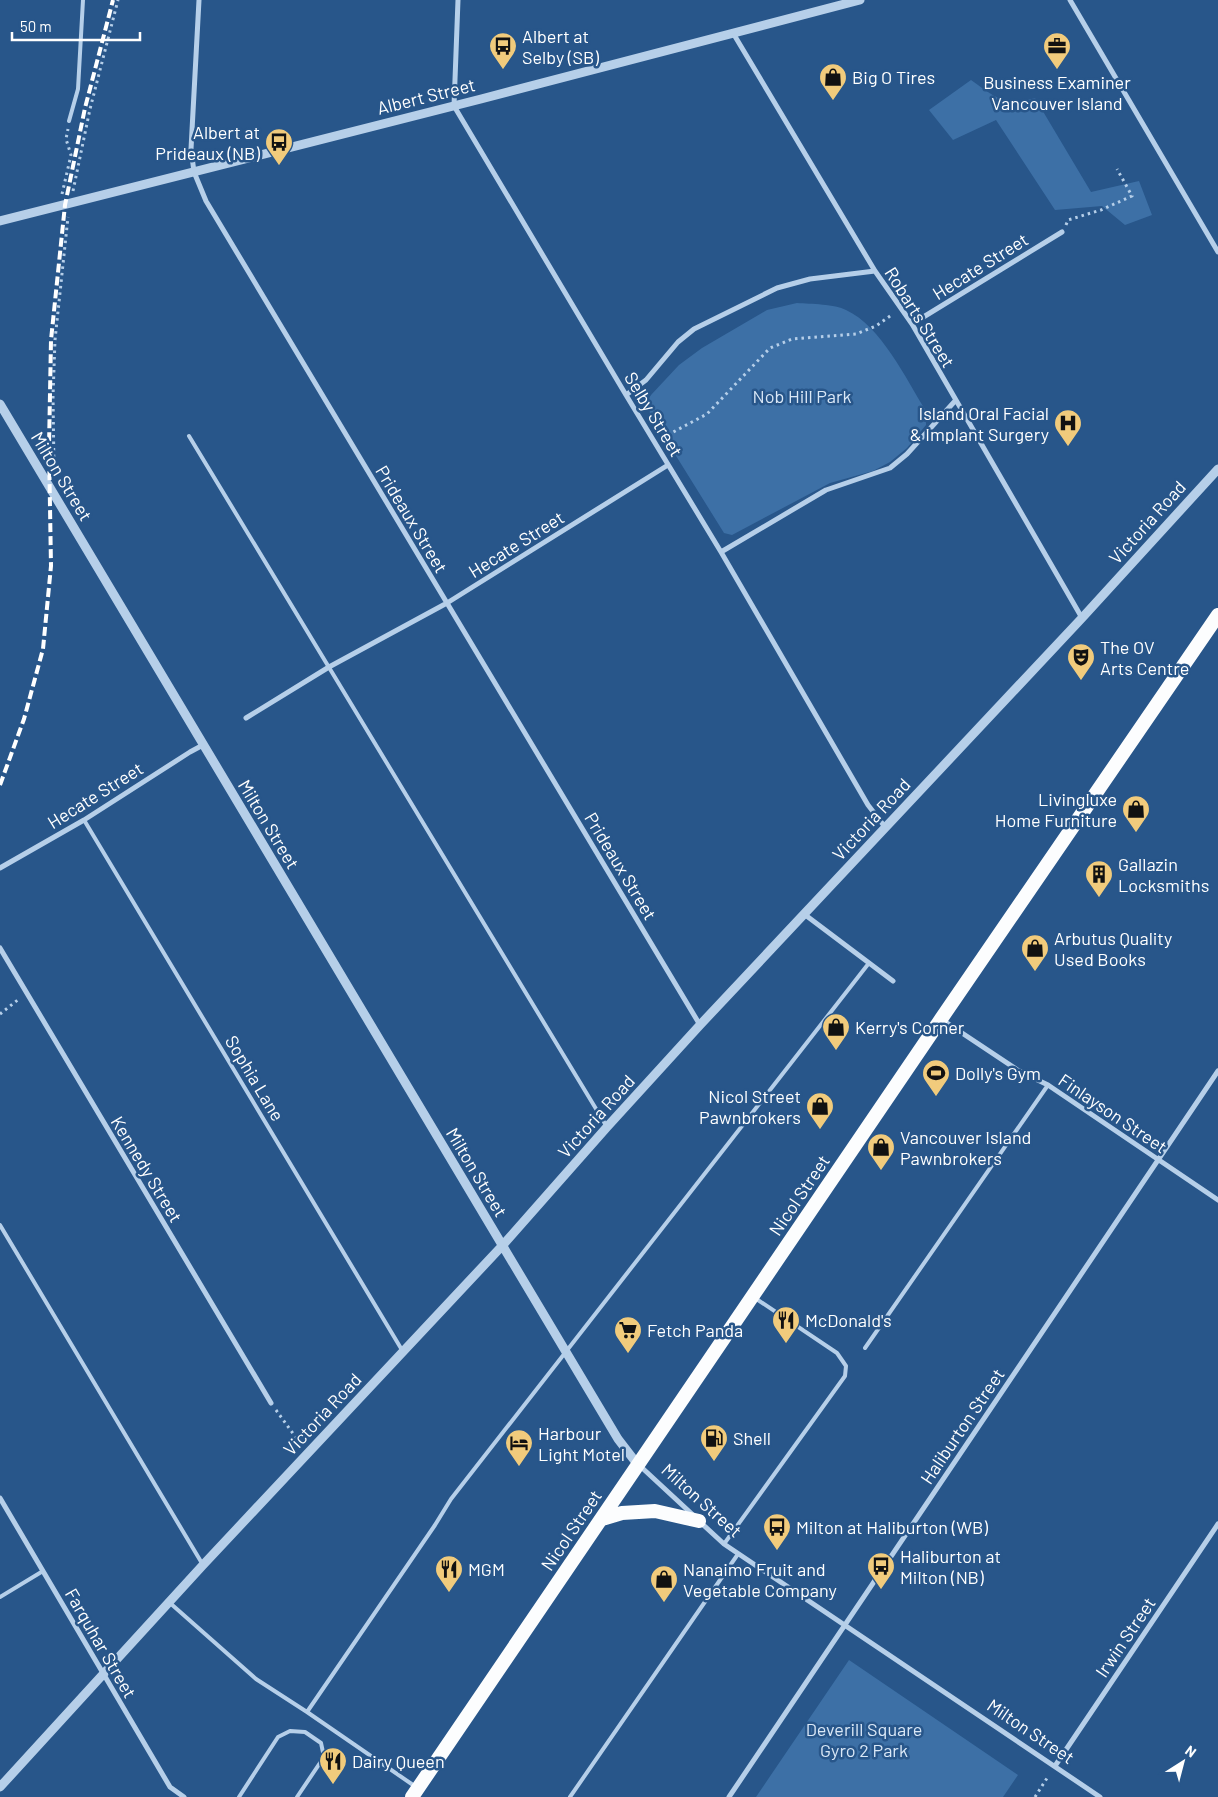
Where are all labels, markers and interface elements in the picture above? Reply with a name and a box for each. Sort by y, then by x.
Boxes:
scale bar [12,10,140,42]
text: 50 m [20,17,52,35]
place label: Albert at Selby (SB) [522,25,599,68]
bus stop icon: Albert at Selby (SB) [488,31,518,70]
office icon: Business Examiner Vancouver Island [1042,31,1072,70]
shop icon: Big O Tires [818,62,848,101]
place label: Big O Tires [852,66,935,88]
place label: Business Examiner Vancouver Island [983,71,1131,114]
street label: Albert Street [375,73,477,119]
place label: Albert at Prideaux (NB) [155,121,260,164]
bus stop icon: Albert at Prideaux (NB) [264,127,294,166]
street label: Hecate Street [928,228,1032,304]
street label: Robarts Street [880,263,960,371]
street label: Selby Street [620,368,688,460]
park label: Nob Hill Park [752,385,852,407]
place label: Island Oral Facial & Implant Surgery [910,402,1049,445]
hospital icon: Island Oral Facial & Implant Surgery [1053,408,1083,447]
street label: Milton Street [27,427,97,525]
street label: Prideaux Street [371,461,453,577]
street label: Victoria Road [1104,476,1190,568]
street label: Hecate Street [464,506,568,582]
place label: The OV Arts Centre [1100,636,1189,679]
theatre icon: The OV Arts Centre [1066,642,1096,681]
street label: Hecate Street [43,757,147,833]
street label: Victoria Road [827,773,915,865]
street label: Milton Street [234,775,304,873]
place label: Livingluxe Home Furniture [995,788,1117,831]
shop icon: Livingluxe Home Furniture [1121,794,1151,833]
street label: Prideaux Street [580,808,662,924]
place label: Gallazin Locksmiths [1118,853,1209,896]
building icon: Gallazin Locksmiths [1084,859,1114,898]
place label: Arbutus Quality Used Books [1054,927,1172,970]
shop icon: Arbutus Quality Used Books [1020,933,1050,972]
shop icon: Kerry's Corner [821,1012,851,1051]
place label: Kerry's Corner [855,1016,965,1038]
street label: Sophia Lane [221,1031,289,1125]
sports icon: Dolly's Gym [921,1058,951,1097]
place label: Dolly's Gym [955,1062,1041,1084]
street label: Finlayson Street [1054,1069,1172,1157]
street label: Victoria Road [553,1070,639,1162]
place label: Nicol Street Pawnbrokers [699,1085,801,1128]
shop icon: Nicol Street Pawnbrokers [805,1091,835,1130]
street label: Kennedy Street [107,1112,187,1226]
street label: Milton Street [442,1123,512,1221]
place label: Vancouver Island Pawnbrokers [900,1126,1031,1169]
shop icon: Vancouver Island Pawnbrokers [866,1132,896,1171]
street label: Nicol Street [764,1150,834,1240]
restaurant icon: McDonald's [771,1305,801,1344]
place label: McDonald's [805,1309,892,1331]
supermarket icon: Fetch Panda [613,1315,643,1354]
place label: Fetch Panda [647,1319,743,1341]
street label: Haliburton Street [915,1364,1009,1488]
street label: Victoria Road [278,1368,366,1460]
place label: Harbour Light Motel [538,1422,625,1465]
fuel station icon: Shell [699,1423,729,1462]
place label: Shell [733,1427,771,1449]
hotel icon: Harbour Light Motel [504,1428,534,1467]
street label: Milton Street [657,1458,747,1542]
street label: Nicol Street [536,1485,606,1575]
bus stop icon: Milton at Haliburton (WB) [762,1512,792,1551]
place label: Milton at Haliburton (WB) [796,1516,988,1538]
place label: Haliburton at Milton (NB) [900,1545,1001,1588]
bus stop icon: Haliburton at Milton (NB) [866,1551,896,1590]
restaurant icon: MGM [434,1554,464,1593]
place label: MGM [468,1558,505,1580]
place label: Nanaimo Fruit and Vegetable Company [683,1558,837,1601]
shop icon: Nanaimo Fruit and Vegetable Company [649,1564,679,1603]
street label: Farquhar Street [61,1584,141,1702]
street label: Irwin Street [1090,1593,1160,1681]
street label: Milton Street [983,1694,1079,1768]
park label: Deverill Square Gyro 2 Park [806,1718,922,1761]
north arrow [1158,1737,1208,1787]
text: N [1182,1741,1200,1761]
restaurant icon: Dairy Queen [318,1746,348,1785]
place label: Dairy Queen [352,1750,445,1772]

